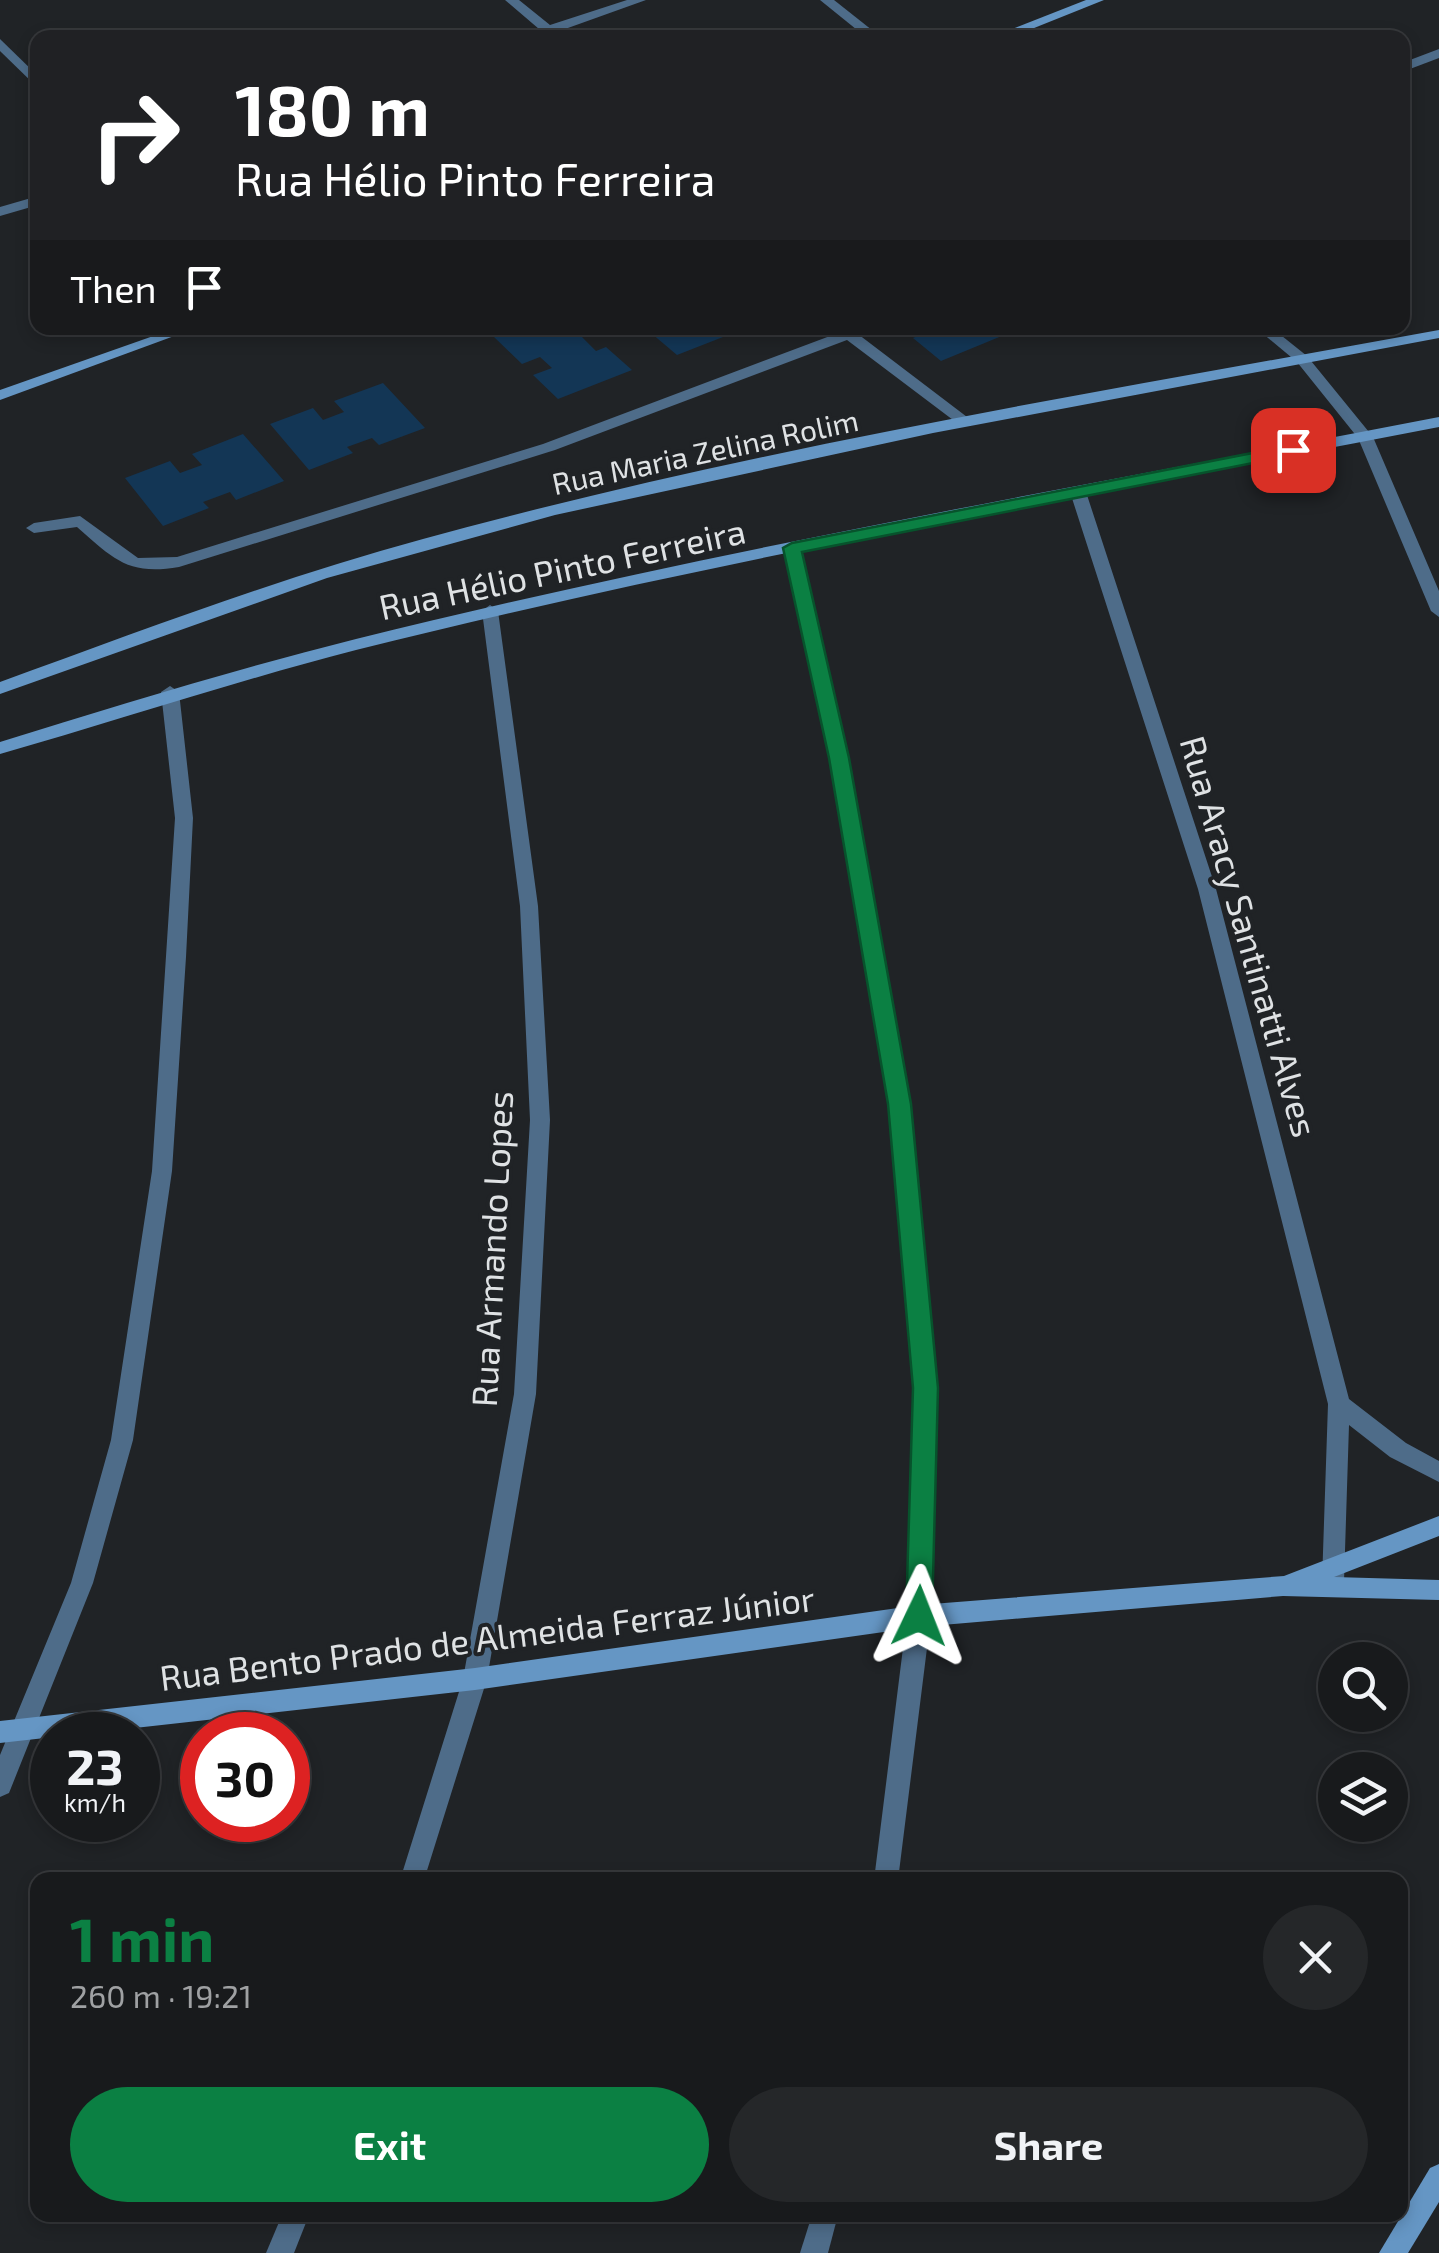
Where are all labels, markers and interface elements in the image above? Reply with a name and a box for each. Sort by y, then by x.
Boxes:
text: 180 m [235,66,430,150]
icon: right [70,70,200,200]
text: Rua Hélio Pinto Ferreira [235,151,715,205]
icon: arrive [177,260,232,315]
text: Then [70,265,157,311]
street label: Rua Maria Zelina Rolim [549,401,861,501]
pin [1251,408,1336,493]
icon: arrive [1266,423,1321,478]
street label: Rua Hélio Pinto Ferreira [375,509,749,627]
street label: Rua Aracy Santinatti Alves [1173,731,1327,1141]
street label: Rua Armando Lopes [462,1090,520,1408]
position arrow [867,1564,971,1668]
street label: Rua Bento Prado de Almeida Ferraz Júnior [157,1576,817,1698]
map controls [1318,1642,1408,1842]
button: search [1318,1642,1408,1732]
speed limit sign: 30 [180,1712,310,1842]
text: 23 [66,1735,124,1795]
button: layers [1318,1752,1408,1842]
text: km/h [64,1787,126,1817]
text: 1 min [70,1902,214,1974]
button: close [1263,1905,1368,2010]
text: 260 m · 19:21 [70,1976,252,2014]
button: Exit [70,2087,709,2202]
button: Share [729,2087,1368,2202]

